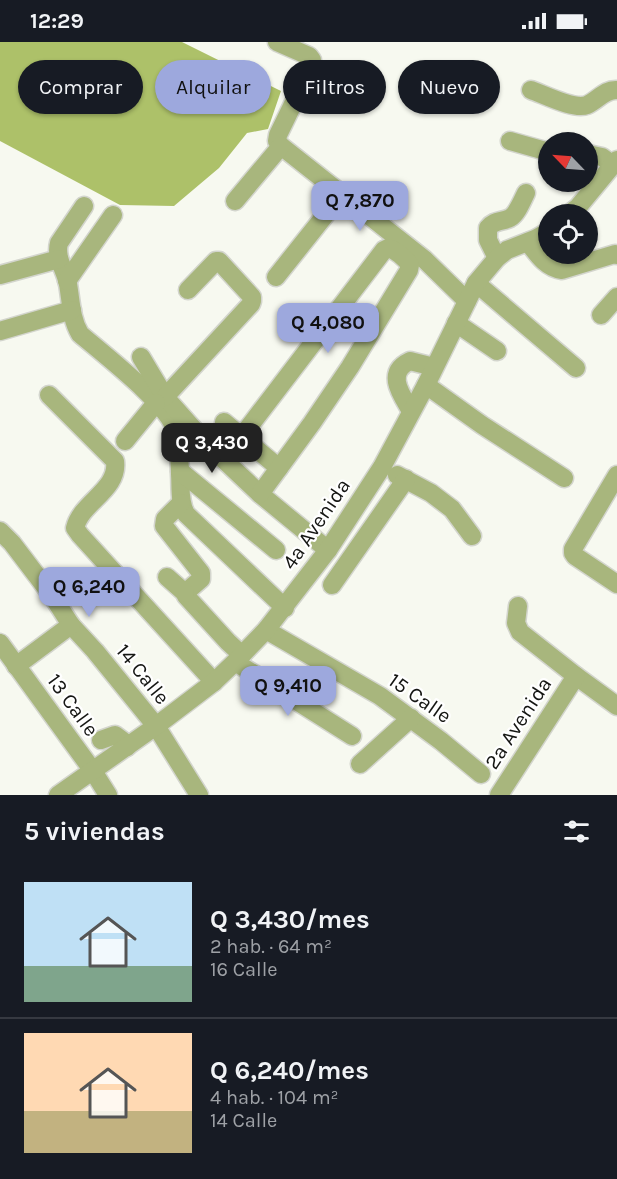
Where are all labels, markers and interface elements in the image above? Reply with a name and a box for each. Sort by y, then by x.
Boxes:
text: 12:29 [30,8,84,34]
chip: Comprar [18,60,143,114]
chip: Alquilar [155,60,271,114]
chip: Filtros [283,60,386,114]
chip: Nuevo [398,60,500,114]
north arrow [538,132,598,192]
map controls [538,132,598,264]
pin: Q 7,870 [305,181,415,232]
text: Q 7,870 [325,189,395,212]
button: locate [538,204,598,264]
pin: Q 4,080 [273,303,383,354]
text: Q 4,080 [291,311,365,334]
pin: Q 3,430 [157,423,267,474]
text: Q 3,430 [175,431,249,454]
street label: 4a Avenida [277,474,355,574]
pin: Q 6,240 [34,567,144,618]
text: Q 6,240 [53,575,125,598]
street label: 14 Calle [111,639,175,709]
pin: Q 9,410 [233,666,343,717]
street label: 15 Calle [384,668,456,728]
street label: 13 Calle [42,669,104,741]
street label: 2a Avenida [479,673,557,773]
text: Q 9,410 [254,674,322,697]
icon: filters [560,815,593,848]
text: 5 viviendas [24,816,165,847]
text: Q 3,430/mes [210,904,370,935]
icon: home [72,906,144,978]
text: 2 hab. · 64 m² [210,935,332,958]
text: 16 Calle [210,958,278,981]
text: Q 6,240/mes [210,1055,369,1086]
icon: home [72,1057,144,1129]
text: 4 hab. · 104 m² [210,1086,339,1109]
text: 14 Calle [210,1109,277,1132]

